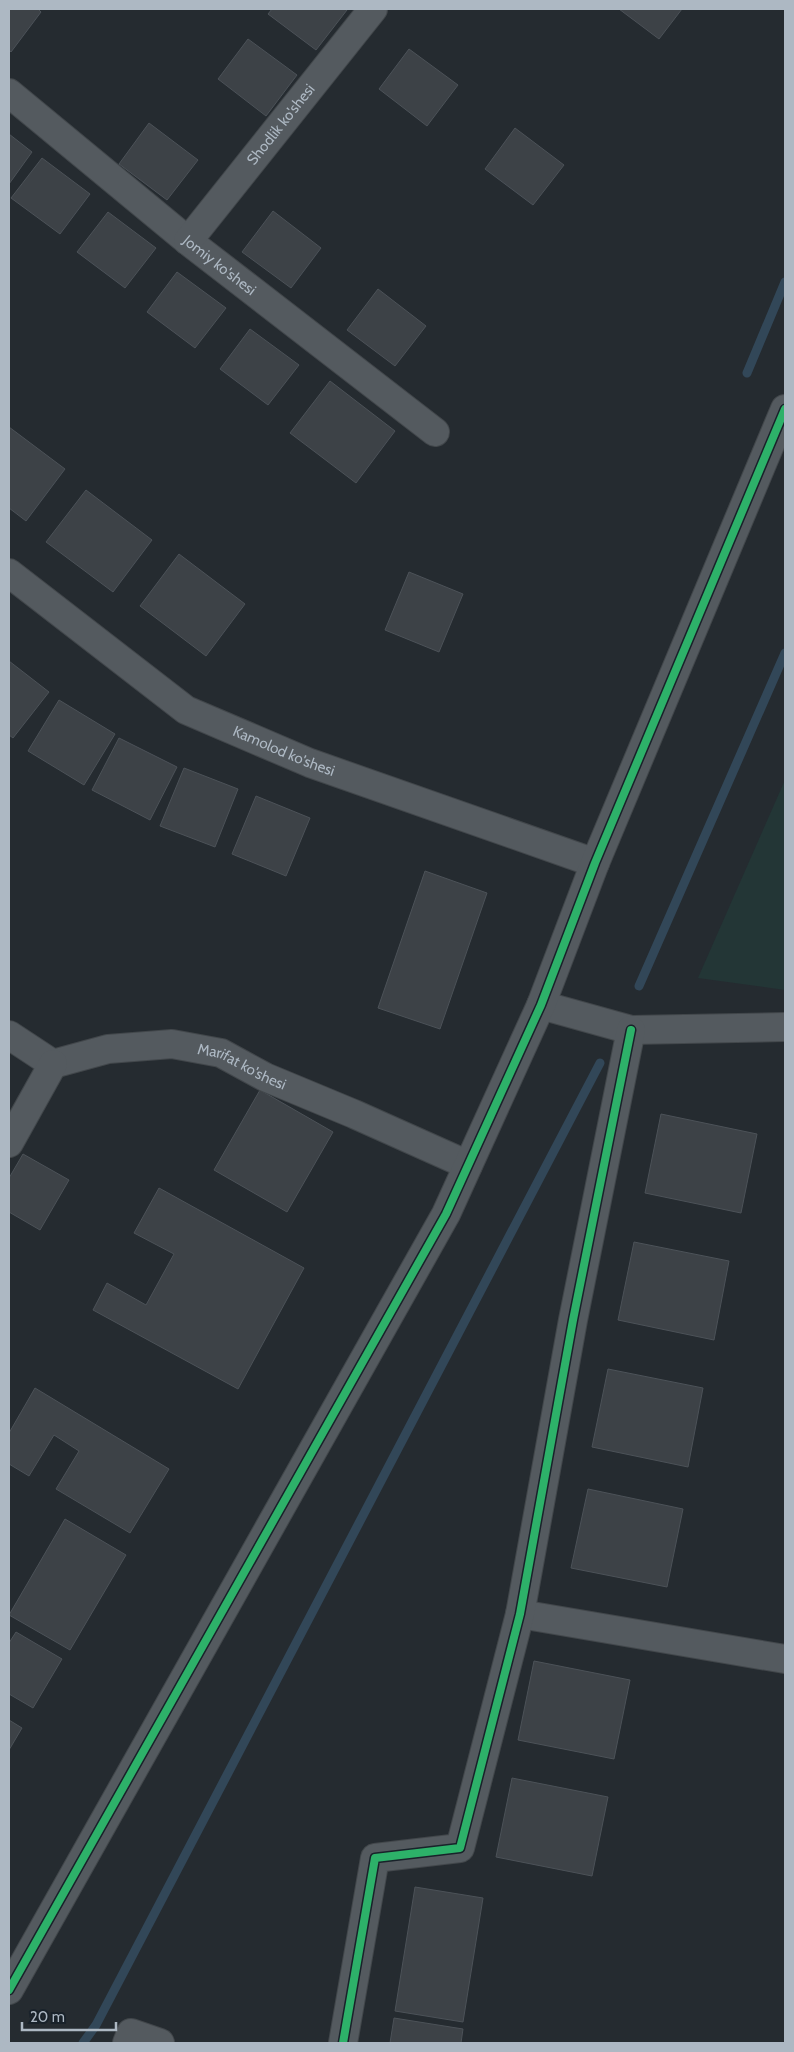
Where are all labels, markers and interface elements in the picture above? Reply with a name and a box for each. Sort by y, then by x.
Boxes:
street label: Shodlik ko'shesi [243,80,319,169]
street label: Jomiy ko'shesi [178,231,260,299]
street label: Kamolod ko'shesi [230,722,337,780]
street label: Marifat ko'shesi [196,1040,289,1094]
scale bar [22,2000,116,2032]
text: 20 m [30,2008,65,2026]

